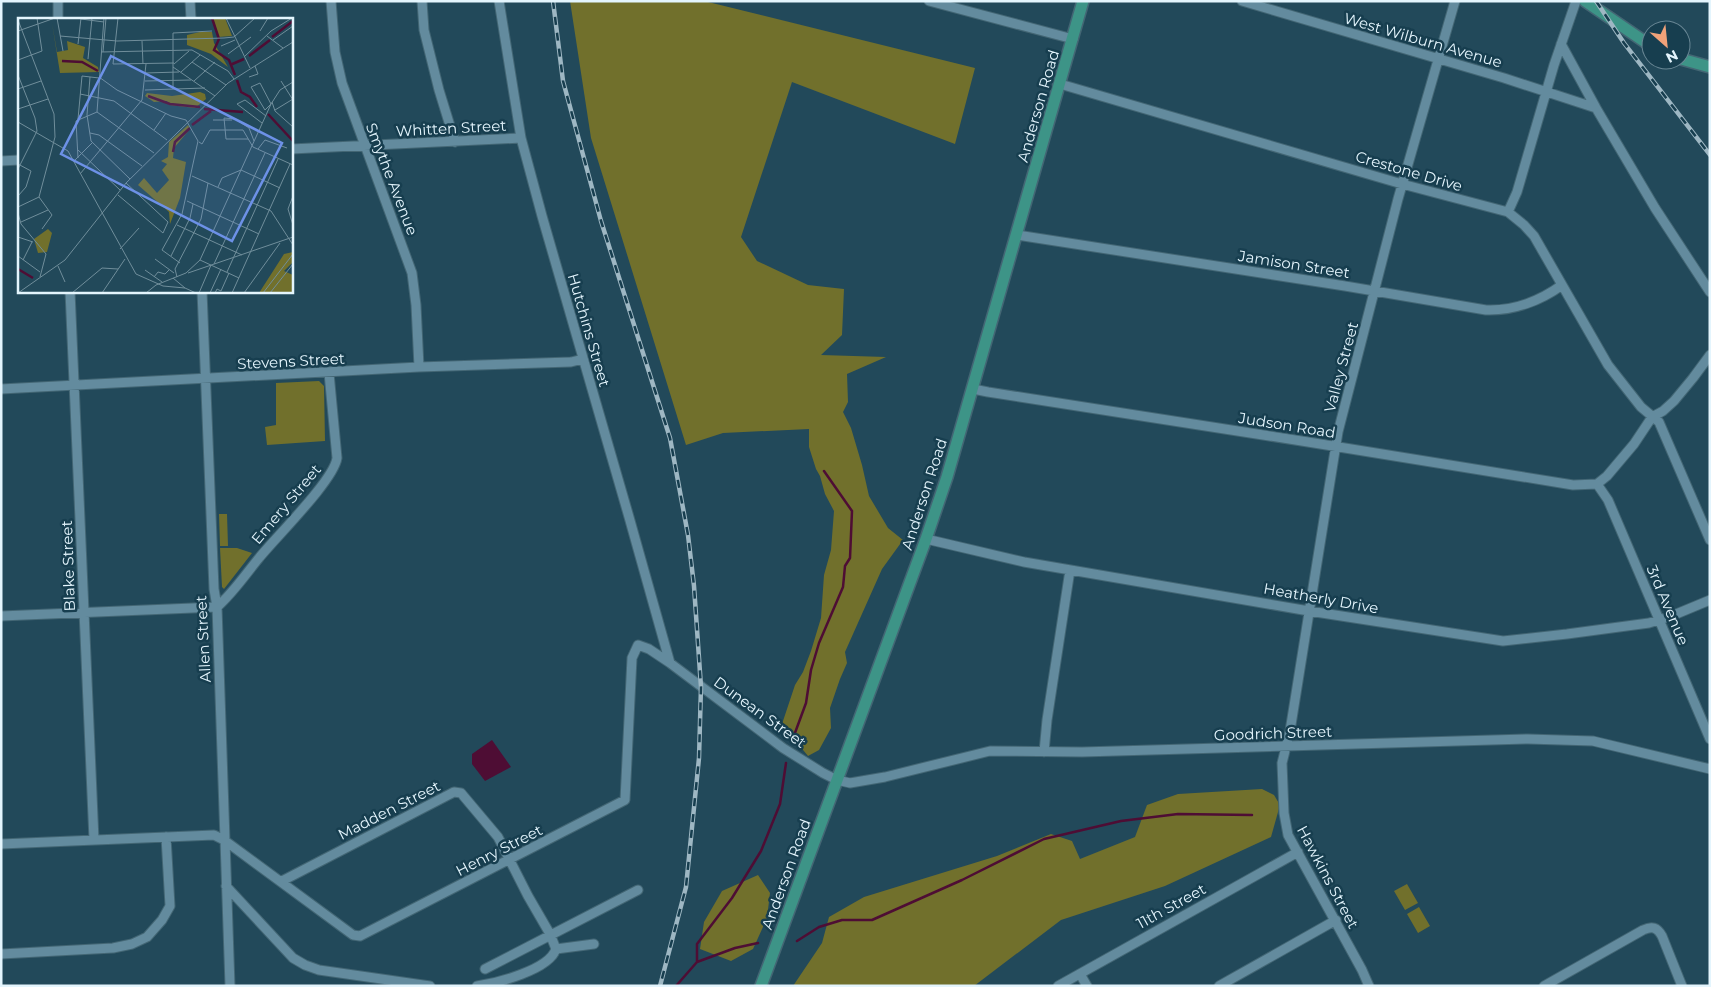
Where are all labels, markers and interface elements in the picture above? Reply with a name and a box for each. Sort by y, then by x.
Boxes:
street label: West Wilburn Avenue [1342,8,1504,72]
inset map [18,18,292,292]
north arrow [1641,20,1691,70]
text: N [1663,46,1681,67]
street label: Anderson Road [1013,48,1063,164]
street label: Whitten Street [395,116,507,140]
street label: Smythe Avenue [362,120,422,238]
street label: Crestone Drive [1353,147,1465,195]
street label: Jamison Street [1236,246,1351,282]
street label: Hutchins Street [564,271,614,389]
street label: Valley Street [1320,320,1362,414]
street label: Stevens Street [237,349,345,373]
street label: Judson Road [1236,408,1337,442]
street label: Anderson Road [897,436,951,552]
street label: Emery Street [247,460,325,548]
street label: Blake Street [57,520,79,612]
street label: 3rd Avenue [1643,562,1693,648]
street label: Heatherly Drive [1262,579,1380,617]
street label: Allen Street [191,595,215,683]
street label: Dunean Street [710,672,810,752]
street label: Goodrich Street [1214,721,1332,745]
street label: Madden Street [335,776,443,844]
street label: Anderson Road [757,816,815,932]
street label: Henry Street [452,820,546,880]
street label: Hawkins Street [1293,822,1363,932]
street label: 11th Street [1133,879,1209,933]

